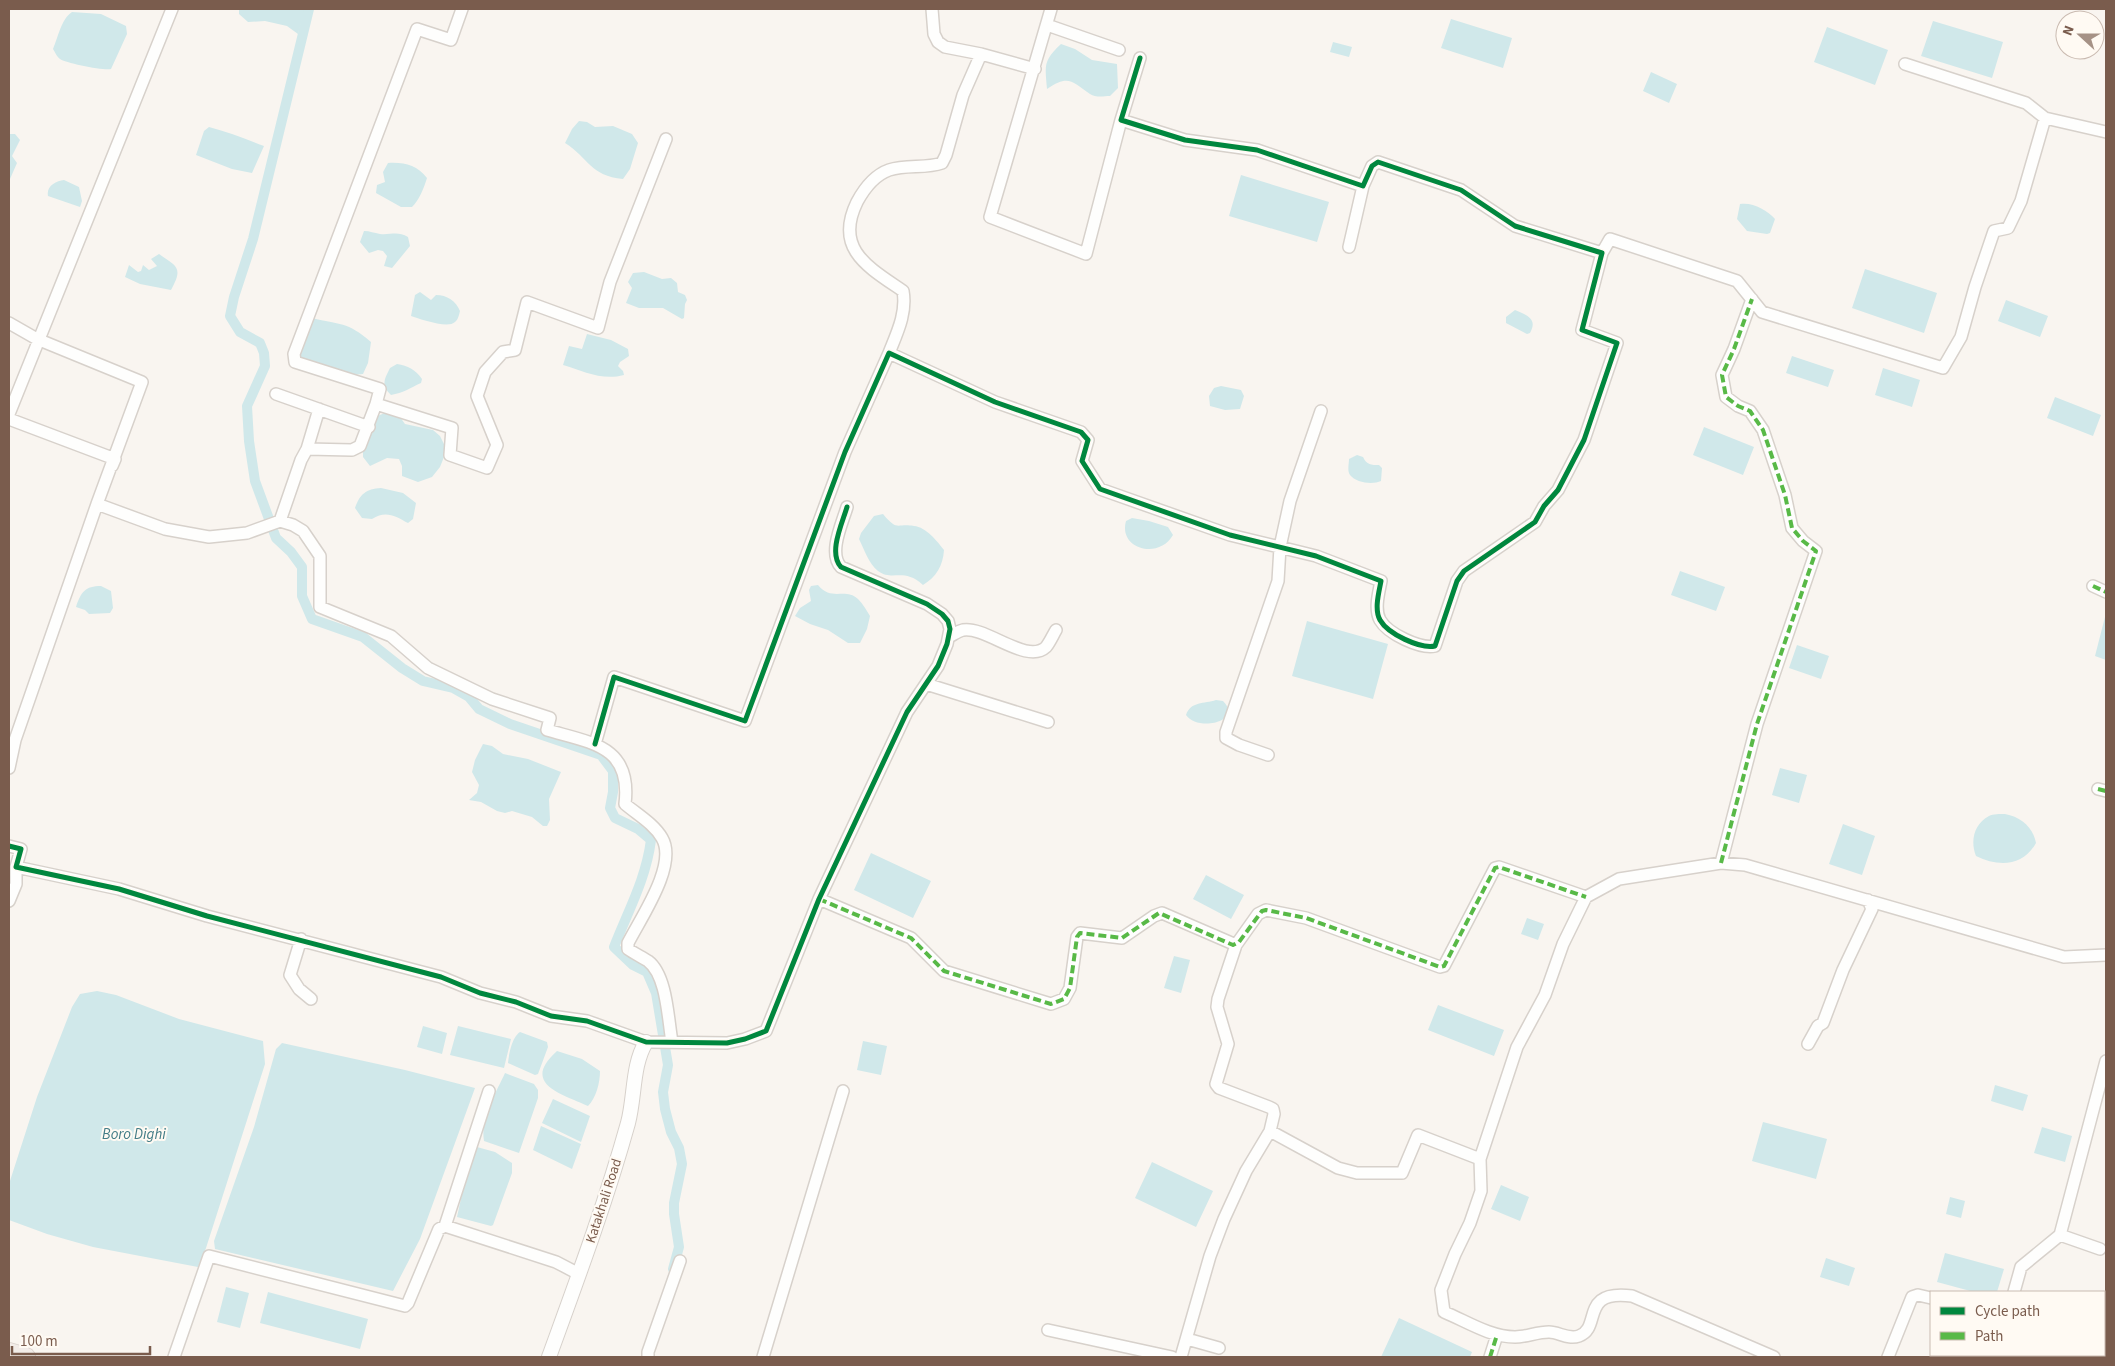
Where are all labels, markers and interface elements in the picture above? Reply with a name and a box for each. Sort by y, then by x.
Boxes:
north arrow [2055,10,2105,60]
text: N [2058,23,2080,39]
water label: Boro Dighi [102,1124,166,1145]
street label: Katakhali Road [581,1156,627,1246]
legend [1930,1291,2105,1356]
text: Cycle path [1975,1301,2040,1322]
scale bar [12,1324,150,1356]
text: Path [1975,1326,2003,1347]
text: 100 m [20,1331,58,1352]

